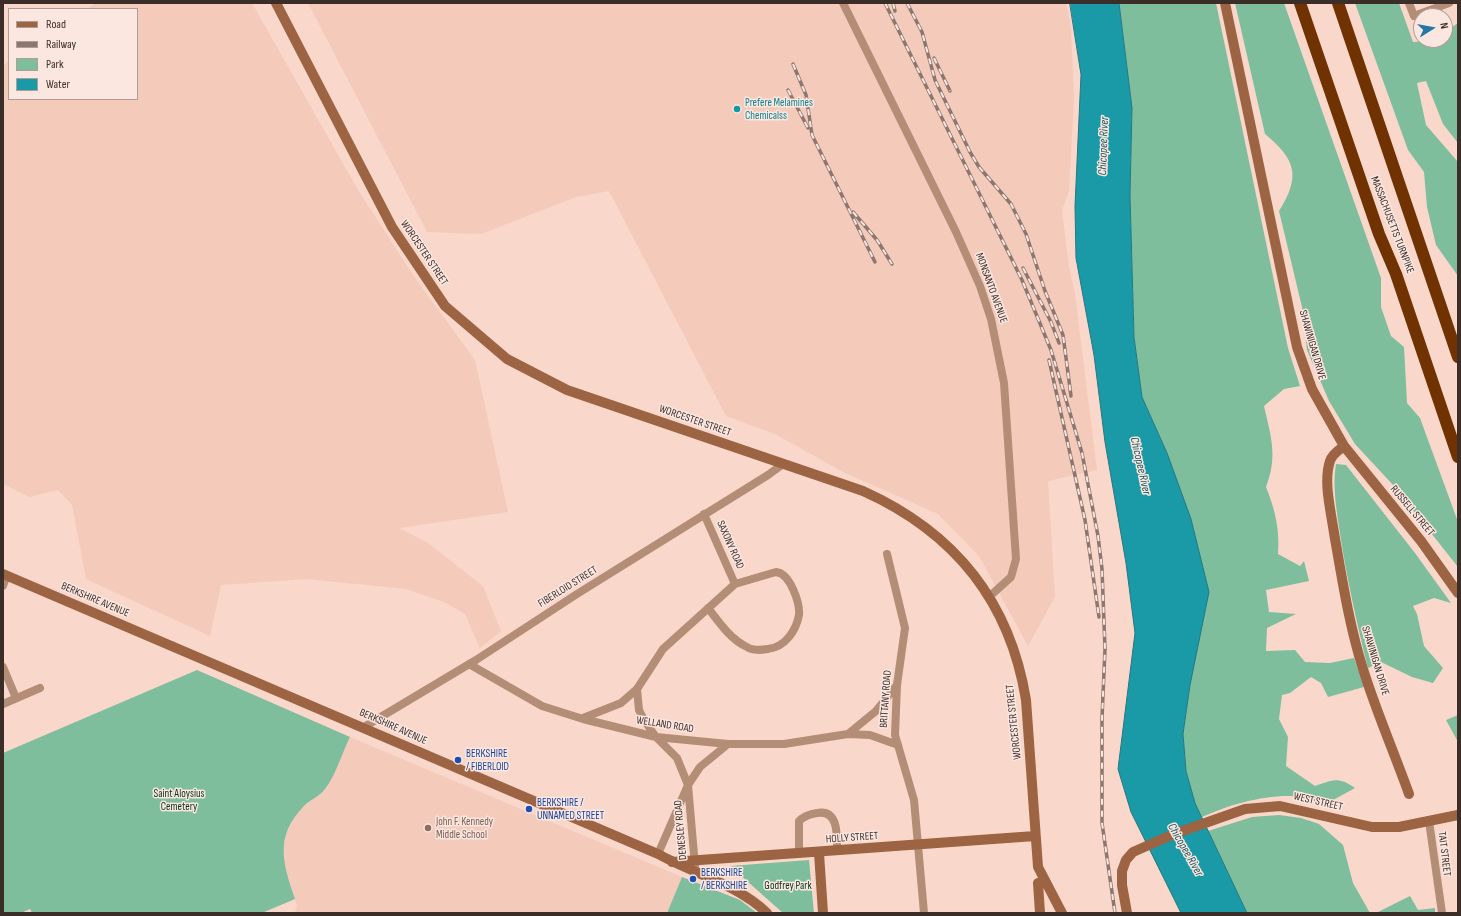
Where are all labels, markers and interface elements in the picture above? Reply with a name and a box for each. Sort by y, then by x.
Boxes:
legend [8,8,138,100]
north arrow [1413,8,1453,48]
text: Road [46,17,66,32]
text: N [1437,22,1451,30]
text: Railway [46,37,76,52]
text: Park [46,57,64,72]
text: Water [46,77,70,92]
place label: Prefere Melamines Chemicalss [745,96,813,122]
marker: Prefere Melamines Chemicalss [732,104,742,114]
water label: Chicopee River [1096,116,1112,176]
street label: MASSACHUSETTS TURNPIKE [1367,175,1417,275]
street label: WORCESTER STREET [397,218,451,288]
street label: MONSANTO AVENUE [972,251,1010,325]
street label: SHAWINIGAN DRIVE [1296,309,1328,381]
street label: WORCESTER STREET [657,402,733,440]
water label: Chicopee River [1126,436,1154,496]
street label: RUSSELL STREET [1387,483,1437,539]
street label: SAXONY ROAD [713,519,747,571]
street label: FIBERLOID STREET [536,564,600,610]
street label: BERKSHIRE AVENUE [59,580,131,620]
street label: SHAWINIGAN DRIVE [1358,625,1392,697]
street label: BRITTANY ROAD [877,670,895,728]
street label: WORCESTER STREET [1003,684,1025,760]
street label: BERKSHIRE AVENUE [357,706,429,748]
street label: WELLAND ROAD [635,714,695,736]
place label: BERKSHIRE / FIBERLOID [466,747,509,773]
marker: BERKSHIRE / FIBERLOID [453,755,463,765]
park label: Saint Aloysius Cemetery [153,787,205,813]
street label: WEST STREET [1292,790,1344,814]
place label: BERKSHIRE / UNNAMED STREET [537,796,604,822]
street label: DENESLEY ROAD [672,799,690,861]
marker: BERKSHIRE / UNNAMED STREET [524,804,534,814]
place label: John F. Kennedy Middle School [436,815,493,841]
water label: Chicopee River [1164,821,1206,879]
marker: John F. Kennedy Middle School [423,823,433,833]
street label: HOLLY STREET [825,830,879,846]
street label: TAIT STREET [1435,831,1453,877]
place label: BERKSHIRE / BERKSHIRE [701,866,748,892]
marker: BERKSHIRE / BERKSHIRE [688,874,698,884]
park label: Godfrey Park [764,879,812,893]

